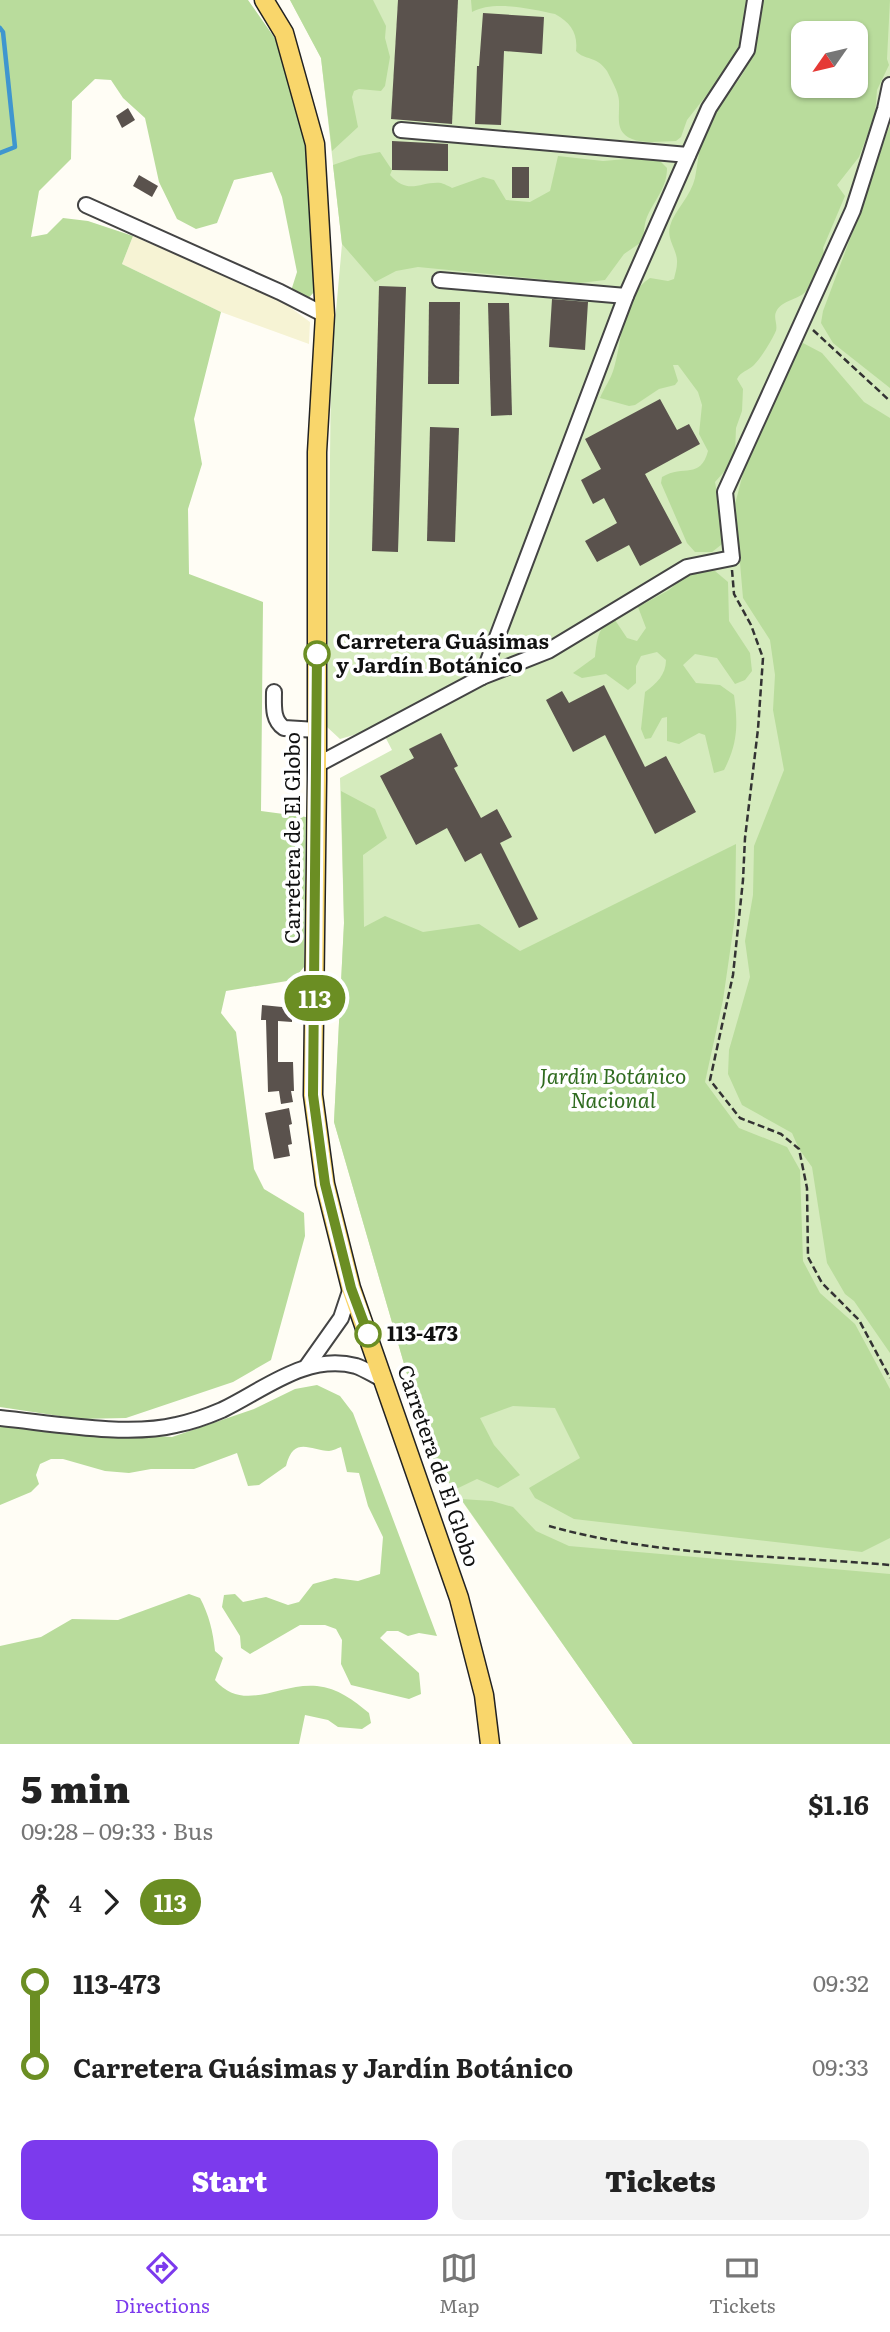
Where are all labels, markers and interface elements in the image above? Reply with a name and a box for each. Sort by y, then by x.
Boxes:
north arrow [791,21,868,98]
map controls [791,21,868,98]
place label: Carretera Guásimas y Jardín Botánico [336,624,549,679]
marker: Carretera Guásimas y Jardín Botánico [304,641,330,667]
street label: Carretera de El Globo [275,732,306,944]
line badge: 113 [275,975,355,1021]
text: 113 [298,980,332,1015]
park label: Jardín Botánico Nacional [540,1059,686,1114]
place label: 113-473 [387,1316,458,1347]
marker: 113-473 [355,1321,381,1347]
street label: Carretera de El Globo [391,1360,490,1570]
text: 5 min [21,1758,130,1815]
text: $1.16 [808,1784,869,1823]
text: 09:28 – 09:33 · Bus [21,1813,213,1847]
icon: walk [21,1883,59,1921]
icon: forward [92,1883,130,1921]
text: 113 [154,1884,187,1919]
text: 4 [69,1885,82,1919]
text: 113-473 [73,1963,161,2002]
text: 09:32 [813,1965,869,1999]
text: Carretera Guásimas y Jardín Botánico [73,2047,573,2086]
text: 09:33 [812,2049,869,2083]
button: Start [21,2140,438,2220]
button: Tickets [452,2140,869,2220]
tab: Directions [115,2249,210,2319]
tab: Map [439,2249,480,2319]
tab: Tickets [709,2249,775,2319]

